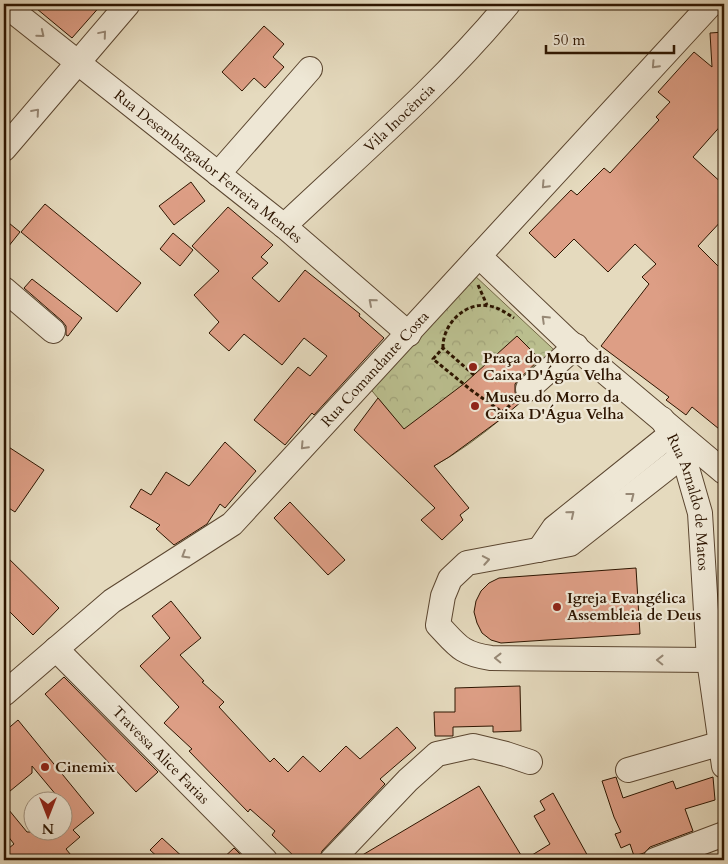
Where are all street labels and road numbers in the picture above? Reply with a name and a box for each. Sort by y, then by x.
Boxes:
street label: Vila Inocência [359,79,440,157]
street label: Rua Desembargador Ferreira Mendes [110,85,307,248]
street label: Rua Comandante Costa [316,306,434,431]
street label: Rua Arnaldo de Matos [662,430,714,571]
street label: Travessa Alice Farias [108,701,214,808]

